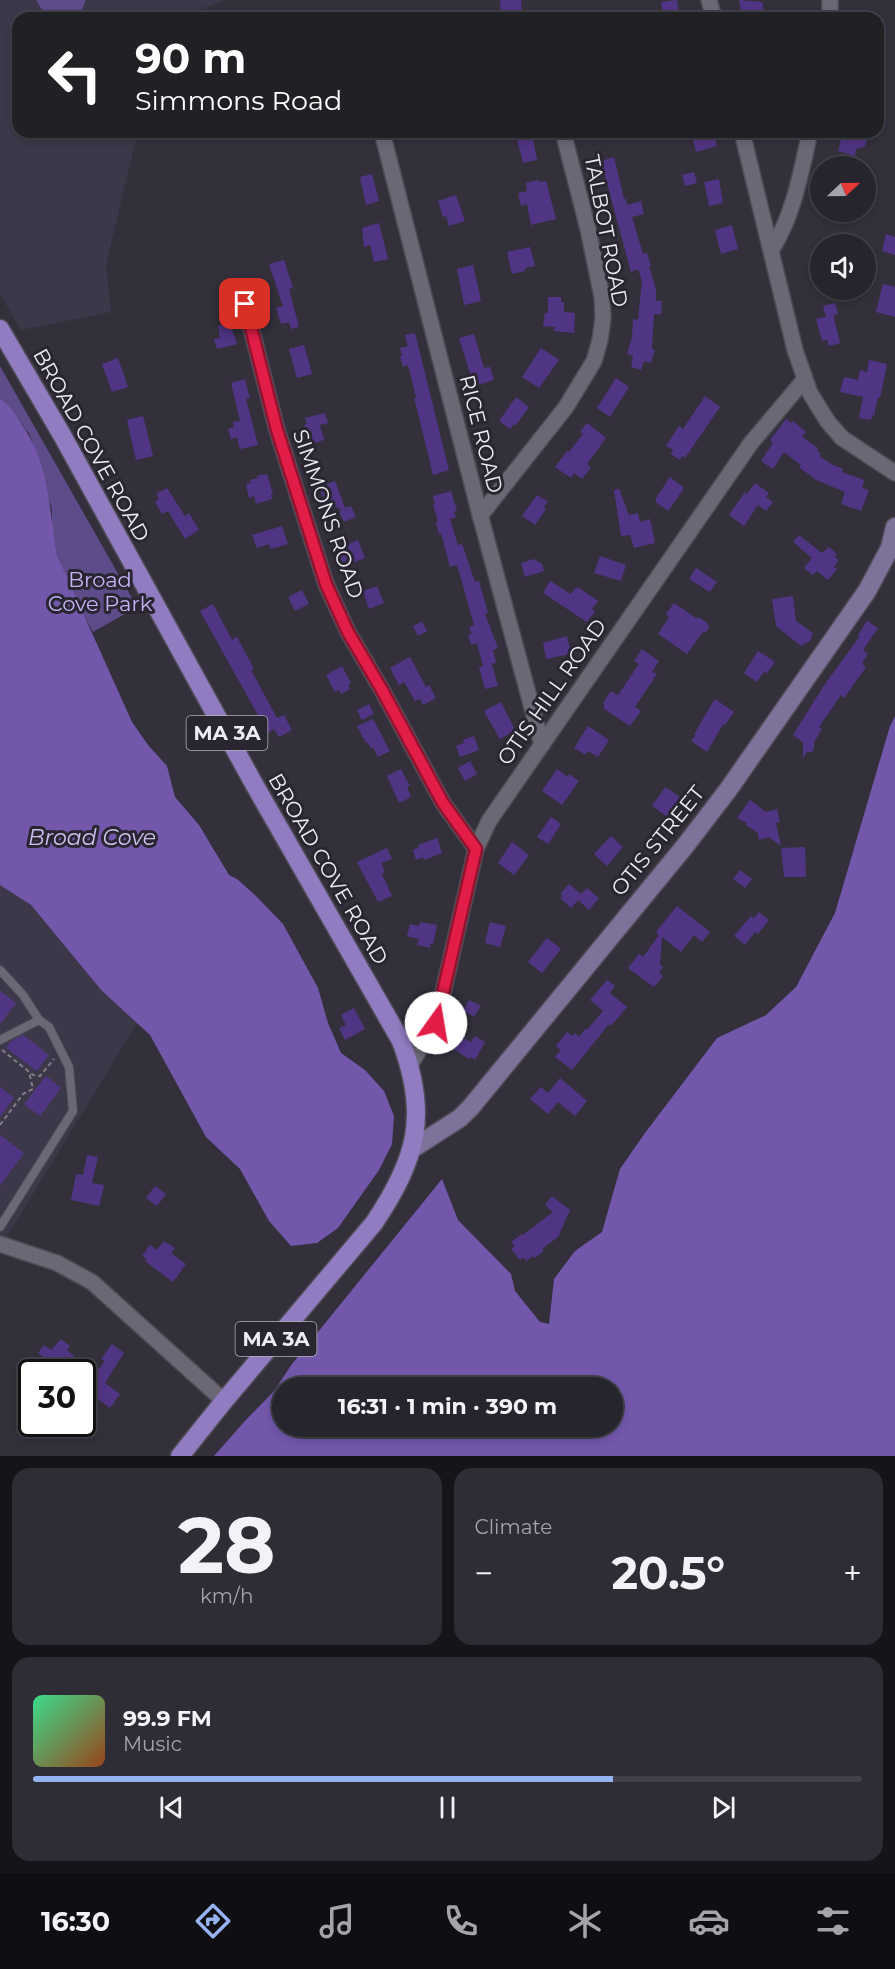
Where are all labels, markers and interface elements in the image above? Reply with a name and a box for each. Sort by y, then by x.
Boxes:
text: 90 m [135,32,246,84]
icon: left [36,36,114,114]
text: Simmons Road [135,84,342,117]
street label: TALBOT ROAD [579,153,634,309]
north arrow [810,156,876,222]
map controls [810,156,876,300]
button: sound [810,234,876,300]
pin [219,278,270,329]
icon: arrive [228,287,261,320]
street label: BROAD COVE ROAD [28,344,155,546]
street label: RICE ROAD [455,372,508,496]
street label: SIMMONS ROAD [288,426,369,602]
park label: Broad Cove Park [48,567,153,616]
street label: OTIS HILL ROAD [492,614,611,770]
road number: MA 3A [186,716,268,750]
street label: BROAD COVE ROAD [263,769,393,969]
street label: OTIS STREET [606,781,710,901]
water label: Broad Cove [28,824,156,851]
position arrow [404,991,468,1055]
road number: MA 3A [236,1322,316,1356]
speed limit sign: 30 [18,1359,96,1437]
text: 16:31 · 1 min · 390 m [338,1393,557,1420]
text: 28 [178,1497,276,1593]
text: Climate [475,1515,552,1539]
text: 20.5° [611,1545,725,1600]
text: − [475,1553,493,1593]
text: + [843,1553,862,1593]
text: km/h [200,1584,253,1608]
text: 99.9 FM [123,1705,212,1732]
text: Music [123,1732,182,1756]
icon: previous [155,1791,188,1824]
icon: pause [431,1791,464,1824]
icon: next [707,1791,740,1824]
icon: directions [192,1900,234,1942]
icon: music [316,1900,358,1942]
icon: phone [440,1900,482,1942]
icon: climate [564,1900,606,1942]
icon: car [688,1900,730,1942]
icon: filters [812,1900,854,1942]
text: 16:30 [41,1905,110,1938]

